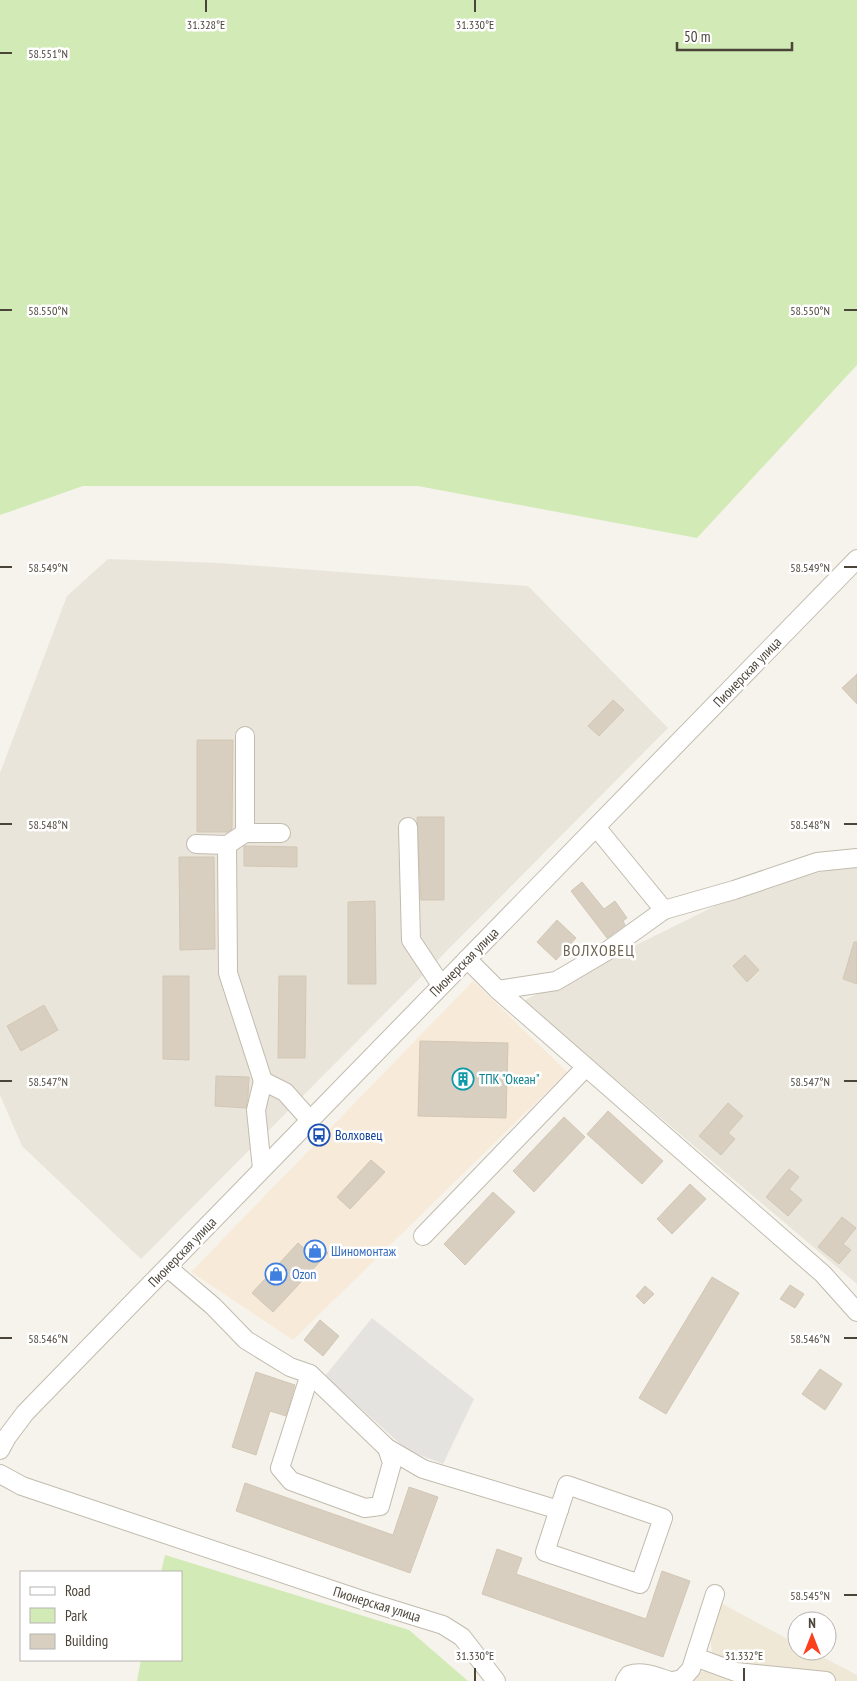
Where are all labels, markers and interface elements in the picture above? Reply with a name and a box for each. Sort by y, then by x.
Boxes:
text: 31.328°E [187,17,225,32]
text: 31.330°E [456,17,494,32]
scale bar [677,20,792,52]
text: 50 m [684,27,710,46]
text: 58.551°N [28,46,68,61]
text: 58.550°N [28,303,68,318]
text: 58.550°N [790,303,830,318]
text: 58.549°N [28,560,68,575]
text: 58.549°N [790,560,830,575]
street label: Пионерская улица [709,633,785,711]
text: 58.548°N [28,817,68,832]
text: 58.548°N [790,817,830,832]
street label: Пионерская улица [426,924,502,1000]
district label: ВОЛХОВЕЦ [563,940,635,960]
building icon: ТПК "Океан" [451,1067,475,1091]
place label: ТПК "Океан" [479,1070,540,1088]
text: 58.547°N [28,1074,68,1089]
text: 58.547°N [790,1074,830,1089]
bus stop icon: Волховец [307,1123,331,1147]
place label: Волховец [335,1126,383,1144]
street label: Пионерская улица [144,1213,220,1291]
shop icon: Шиномонтаж [303,1239,327,1263]
place label: Шиномонтаж [331,1242,397,1260]
shop icon: Ozon [264,1262,288,1286]
place label: Ozon [292,1265,317,1283]
text: 58.546°N [28,1331,68,1346]
text: 58.546°N [790,1331,830,1346]
legend [20,1571,182,1661]
text: Road [65,1581,91,1600]
street label: Пионерская улица [331,1582,423,1626]
text: 58.545°N [790,1588,830,1603]
text: Park [65,1606,87,1625]
north arrow [787,1611,837,1661]
text: N [808,1614,816,1632]
text: Building [65,1631,108,1650]
text: 31.330°E [456,1648,494,1663]
text: 31.332°E [725,1648,763,1663]

